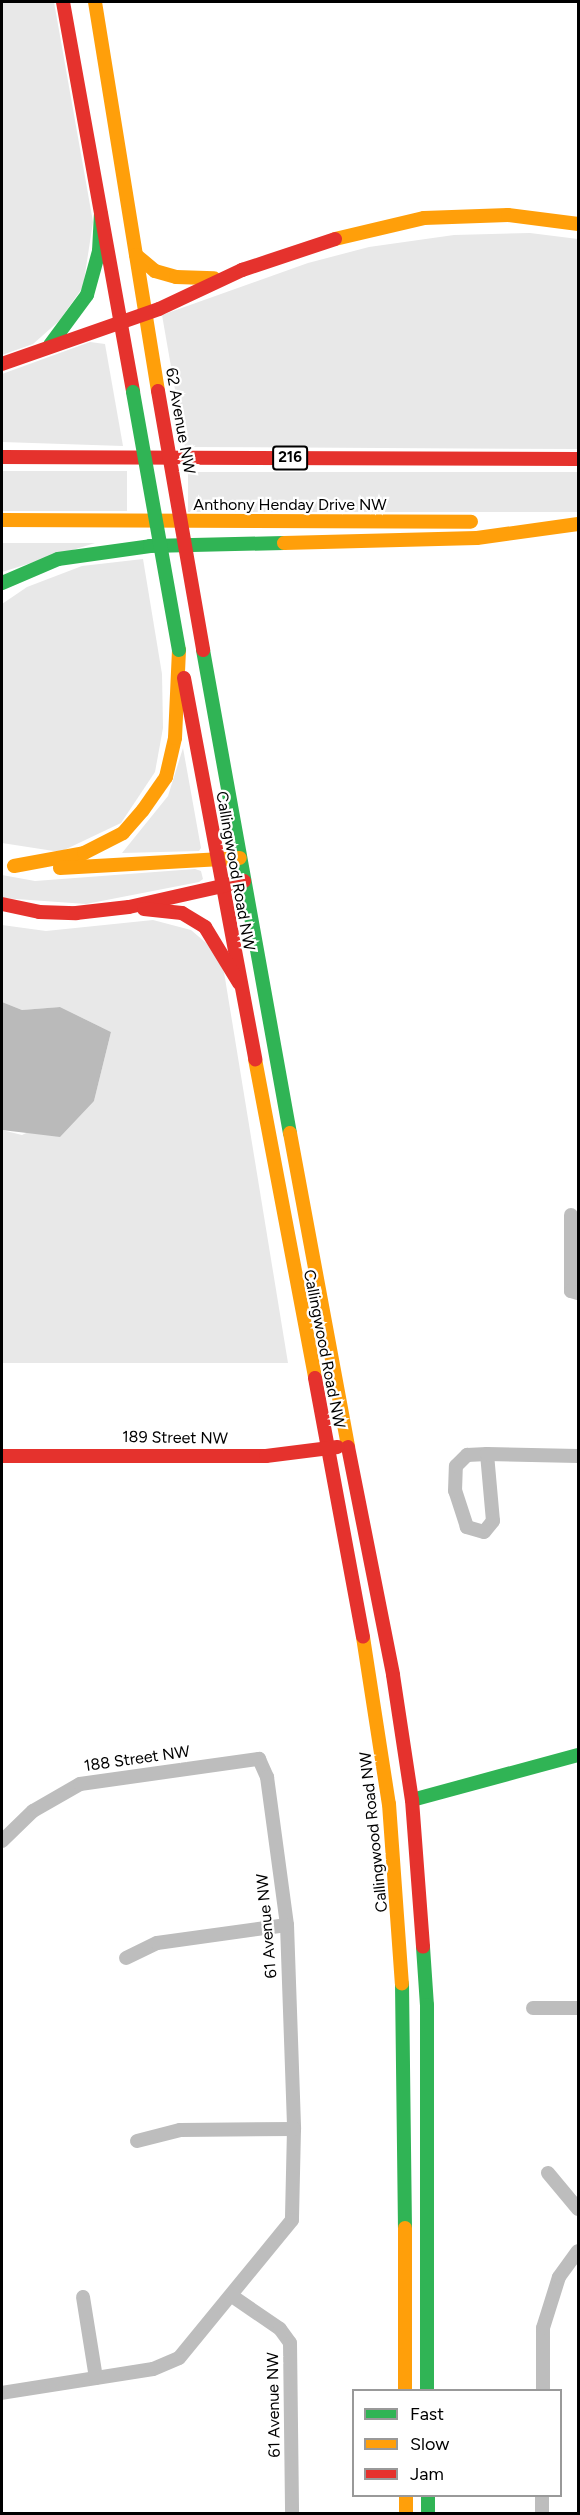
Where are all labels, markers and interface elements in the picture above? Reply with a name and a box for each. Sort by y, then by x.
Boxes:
street label: 62 Avenue NW [161,366,199,476]
road number: 216 [272,446,308,470]
street label: Anthony Henday Drive NW [193,495,387,515]
street label: Callingwood Road NW [212,790,258,952]
street label: Callingwood Road NW [299,1268,349,1430]
street label: 189 Street NW [122,1427,228,1449]
street label: 188 Street NW [83,1742,191,1776]
street label: Callingwood Road NW [356,1751,392,1913]
street label: 61 Avenue NW [253,1873,281,1979]
street label: 61 Avenue NW [263,2352,285,2458]
legend [352,2389,562,2497]
text: Fast [410,2403,444,2425]
text: Slow [410,2433,449,2455]
text: Jam [410,2463,444,2485]

